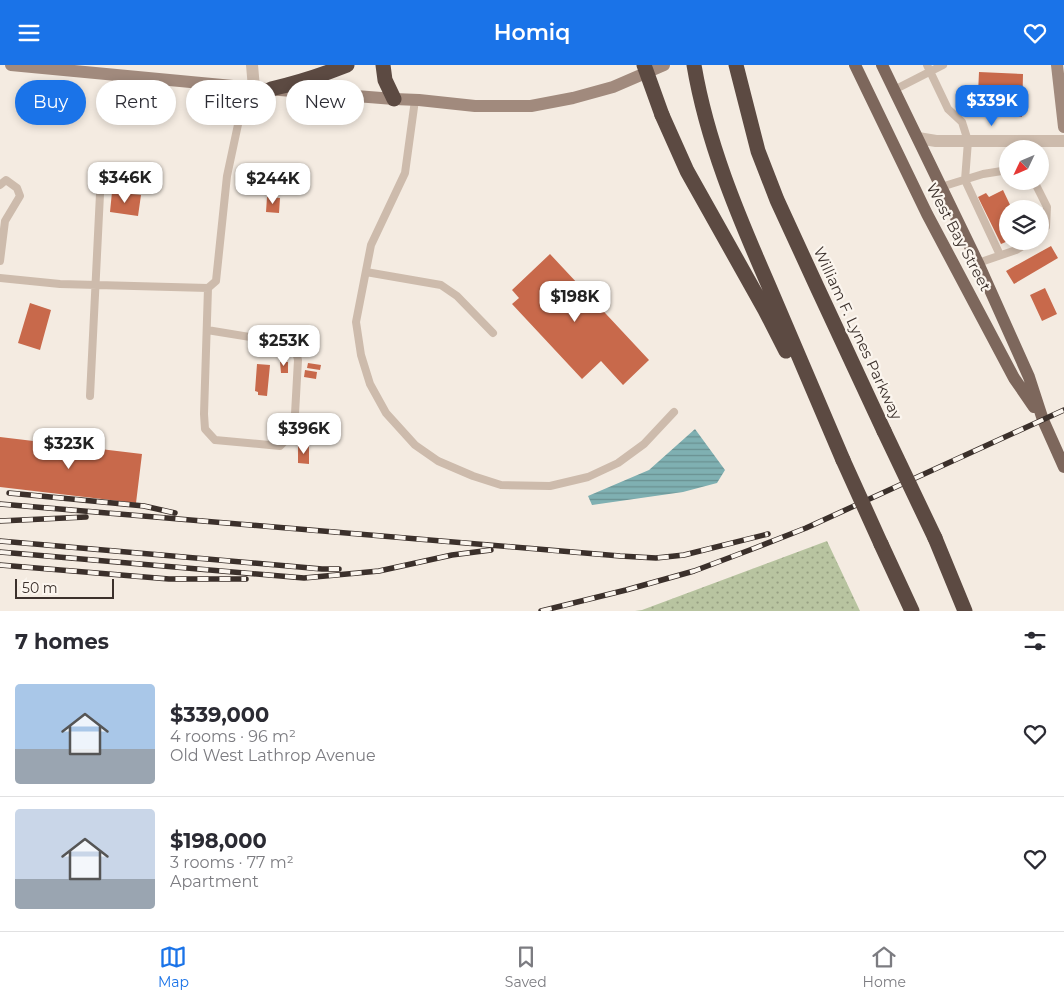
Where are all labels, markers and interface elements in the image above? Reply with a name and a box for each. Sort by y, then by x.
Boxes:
icon: menu [15,19,43,47]
text: Homiq [494,19,570,46]
icon: heart [1021,19,1049,47]
chip: Buy [15,80,86,125]
chip: Rent [96,80,176,125]
chip: Filters [186,80,276,125]
chip: New [286,80,364,125]
pin: $339K [957,85,1027,127]
text: $339K [966,91,1018,110]
north arrow [999,140,1049,190]
map controls [999,140,1049,250]
pin: $346K [90,161,160,204]
pin: $244K [238,163,308,205]
text: $346K [99,168,151,187]
text: $244K [246,169,300,188]
street label: West Bay Street [923,180,995,294]
button: layers [999,200,1049,250]
street label: William F. Lynes Parkway [810,244,907,423]
pin: $198K [540,281,610,323]
text: $198K [551,287,599,306]
pin: $253K [249,325,319,367]
text: $253K [259,331,309,350]
pin: $396K [269,413,339,455]
text: $396K [278,419,330,438]
pin: $323K [34,427,104,470]
text: $323K [44,434,94,453]
scale bar [15,576,114,599]
text: 50 m [22,579,58,597]
icon: filters [1021,627,1049,655]
text: 7 homes [15,629,109,654]
text: $339,000 [170,702,269,727]
icon: home [55,704,115,764]
icon: heart [1021,720,1049,748]
text: 4 rooms · 96 m² [170,727,296,746]
text: Old West Lathrop Avenue [170,746,376,765]
text: $198,000 [170,828,267,853]
icon: home [55,829,115,889]
icon: heart [1021,845,1049,873]
text: 3 rooms · 77 m² [170,853,294,872]
text: Apartment [170,872,259,891]
tab: Map [158,943,189,991]
tab: Saved [505,943,547,991]
tab: Home [863,943,906,991]

